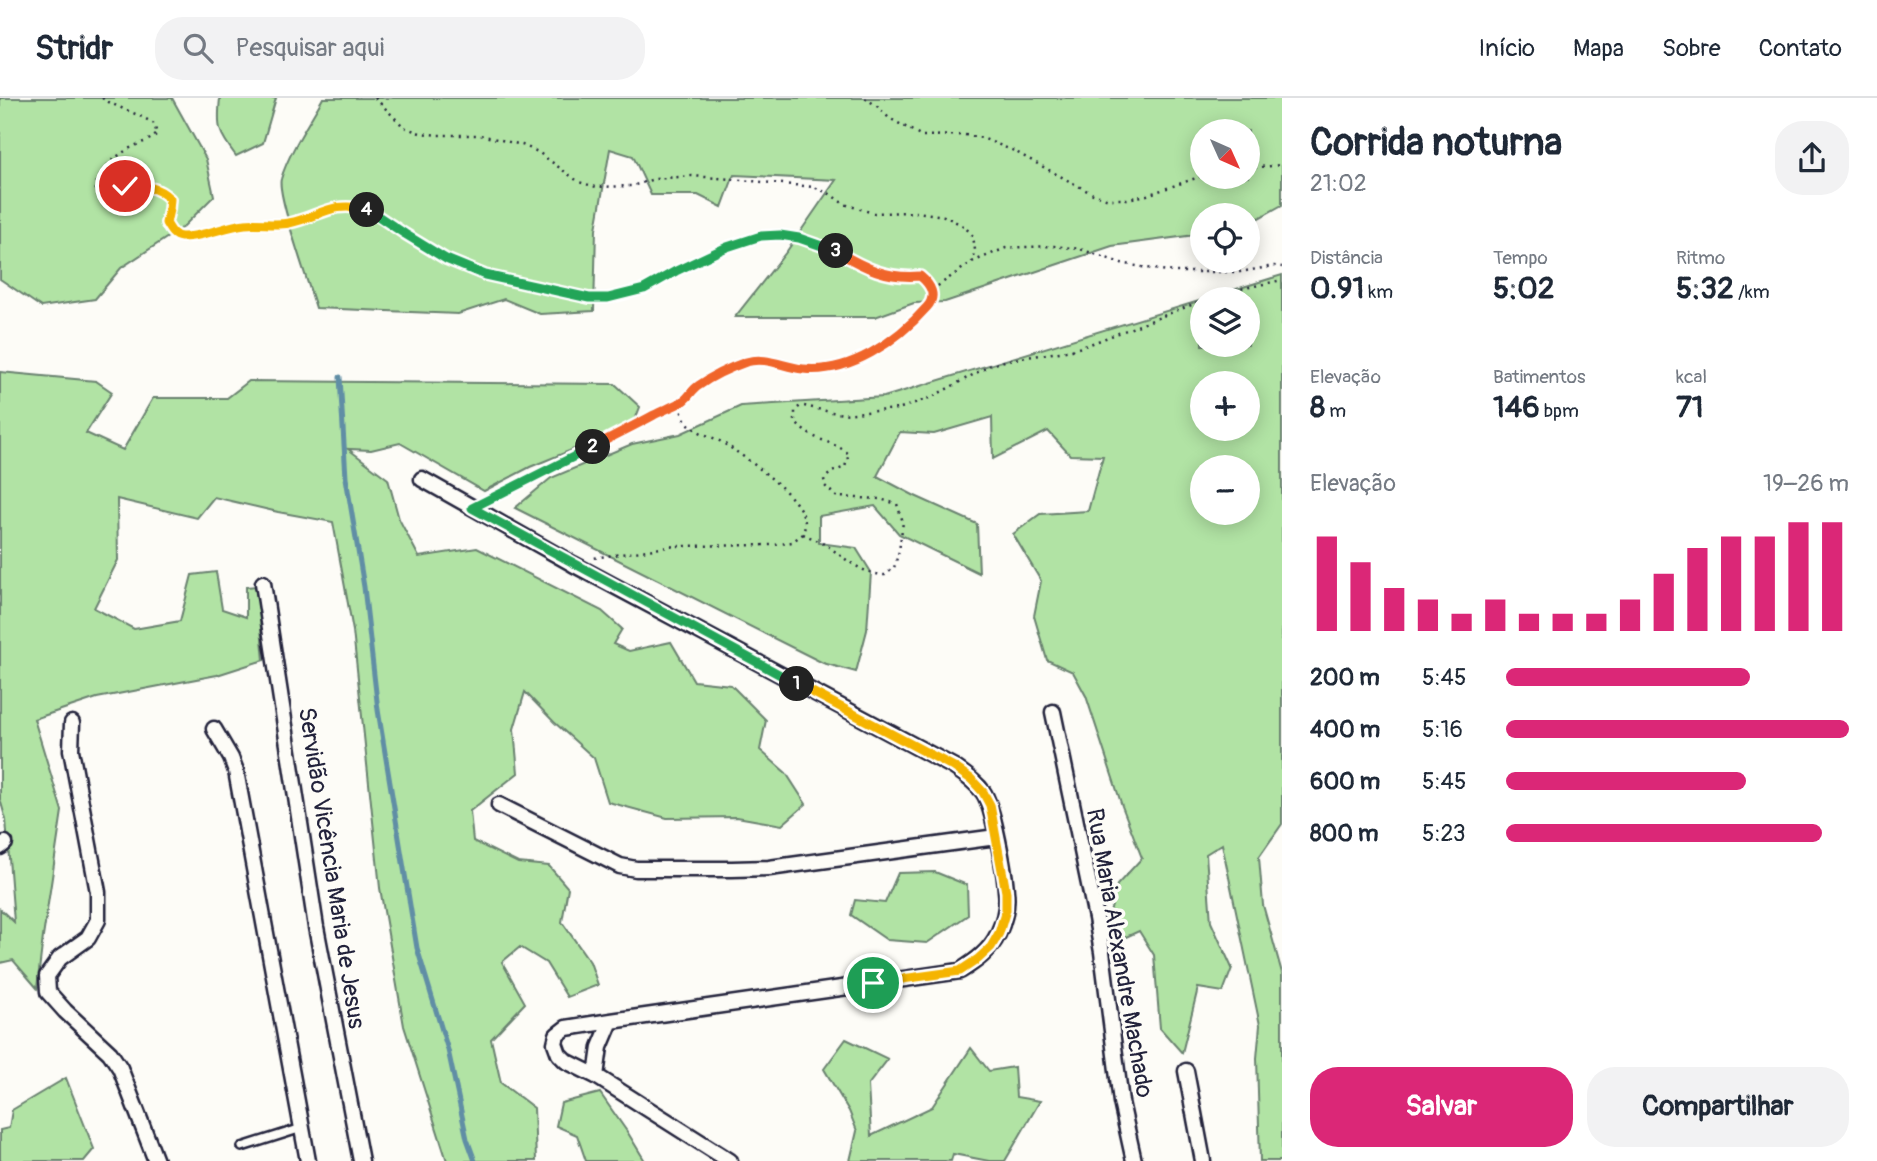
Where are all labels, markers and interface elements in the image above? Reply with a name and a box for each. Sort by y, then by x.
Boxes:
search box [155,17,645,80]
text: Stridr [35,28,113,69]
icon: search [179,29,217,67]
text: Pesquisar aqui [235,32,384,64]
text: Início [1479,34,1535,63]
text: Mapa [1573,34,1624,63]
text: Sobre [1662,34,1721,63]
text: Contato [1759,34,1842,63]
north arrow [1190,119,1260,189]
map controls [1190,119,1260,525]
text: Corrida noturna [1310,119,1562,167]
button: share [1775,121,1849,195]
pin [95,156,155,216]
icon: check [106,167,144,205]
text: 21:02 [1310,169,1367,198]
pin: 4 [350,192,384,228]
text: 4 [361,197,372,221]
button: locate [1190,203,1260,273]
pin: 3 [818,234,854,268]
text: 3 [830,238,841,262]
text: Distância [1310,246,1383,270]
text: Tempo [1493,246,1548,270]
text: Ritmo [1676,246,1725,270]
text: 0.91 [1310,270,1364,307]
text: 5:02 [1493,270,1555,307]
text: 5:32 [1676,270,1734,307]
text: km [1364,280,1393,304]
text: /km [1734,280,1770,304]
button: layers [1190,287,1260,357]
text: Elevação [1310,365,1381,389]
text: Batimentos [1493,365,1585,389]
text: kcal [1676,365,1707,389]
button: + [1190,371,1260,441]
text: 8 [1310,389,1325,426]
text: 146 [1493,389,1540,426]
text: 71 [1676,389,1704,426]
text: m [1325,399,1346,423]
text: bpm [1540,399,1579,423]
pin: 2 [576,430,610,464]
text: 2 [587,434,598,458]
button: − [1190,455,1260,525]
text: Elevação [1310,469,1396,498]
text: 19–26 m [1763,469,1849,498]
text: 200 m [1310,663,1380,692]
text: 5:45 [1422,663,1466,692]
pin: 1 [780,666,814,702]
text: 1 [793,671,800,695]
street label: Servidão Vicência Maria de Jesus [292,705,371,1031]
text: 400 m [1310,715,1380,744]
text: 5:16 [1422,715,1463,744]
text: 600 m [1310,767,1380,796]
text: 5:45 [1422,767,1466,796]
street label: Rua Maria Alexandre Machado [1080,806,1159,1100]
text: 800 m [1310,819,1378,848]
text: 5:23 [1422,819,1466,848]
pin [843,953,903,1013]
icon: arrive [854,964,892,1002]
button: Salvar [1310,1067,1573,1147]
button: Compartilhar [1587,1067,1849,1147]

